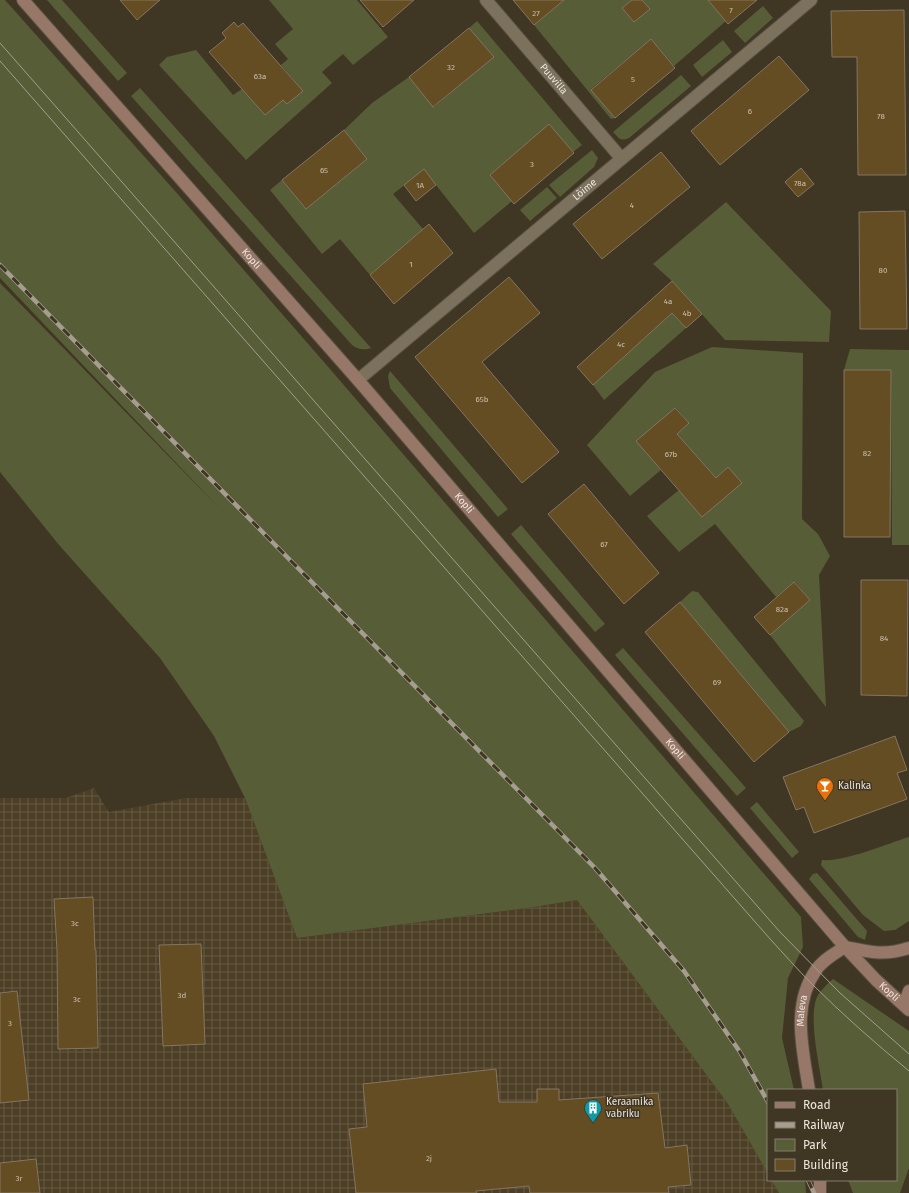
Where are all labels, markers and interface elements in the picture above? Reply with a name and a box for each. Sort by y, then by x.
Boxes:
house number: 7 [729,6,733,15]
house number: 27 [532,9,540,18]
street label: Puuvilla [537,61,570,97]
house number: 32 [447,63,455,72]
house number: 63a [254,72,266,81]
house number: 5 [631,75,635,84]
house number: 6 [748,107,752,116]
house number: 78 [877,112,885,121]
house number: 3 [530,160,534,169]
house number: 65 [320,166,328,175]
street label: Lõime [570,176,599,203]
house number: 78a [794,179,806,188]
house number: 1A [416,181,424,190]
house number: 4 [630,201,635,210]
street label: Kopli [239,246,263,272]
house number: 1 [409,260,413,269]
house number: 80 [879,266,888,275]
house number: 4a [664,297,672,306]
house number: 4b [682,309,692,318]
house number: 4c [617,340,625,349]
house number: 65b [476,395,489,404]
house number: 82 [863,449,871,458]
house number: 67b [665,450,677,459]
street label: Kopli [452,490,476,516]
house number: 67 [600,540,608,549]
house number: 82a [776,605,788,614]
house number: 84 [880,634,889,643]
house number: 69 [713,678,721,687]
street label: Kopli [663,736,687,762]
bar icon: Kalinka [815,776,835,801]
place label: Kalinka [838,780,871,792]
house number: 3c [71,919,79,928]
street label: Kopli [876,980,902,1004]
house number: 3d [178,991,187,1000]
street label: Maleva [795,994,810,1026]
house number: 3c [73,995,81,1004]
house number: 3 [8,1019,12,1028]
legend [767,1089,897,1181]
place label: Keraamika vabriku [606,1096,653,1120]
building icon: Keraamika vabriku [583,1098,603,1123]
text: Road [803,1098,831,1112]
text: Railway [803,1118,844,1132]
text: Park [803,1138,827,1152]
house number: 2j [426,1154,432,1163]
text: Building [803,1158,849,1172]
house number: 3r [15,1174,23,1183]

